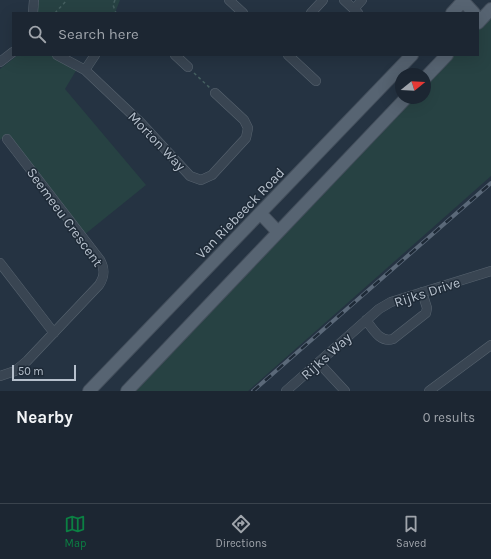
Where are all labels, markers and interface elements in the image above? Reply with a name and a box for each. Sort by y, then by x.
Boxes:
search box [12,12,479,56]
icon: search [26,23,48,45]
text: Search here [58,25,139,43]
north arrow [395,68,431,104]
street label: Morton Way [124,108,189,175]
street label: Seemeeu Crescent [23,164,106,270]
street label: Van Riebeeck Road [193,164,288,262]
street label: Rijks Drive [392,274,462,311]
street label: Rijks Way [298,329,355,383]
scale bar [12,363,76,382]
text: 50 m [18,365,44,378]
text: Nearby [16,407,73,427]
text: 0 results [423,410,475,425]
tab: Map [64,513,86,550]
tab: Directions [215,513,267,550]
tab: Saved [396,513,427,550]

